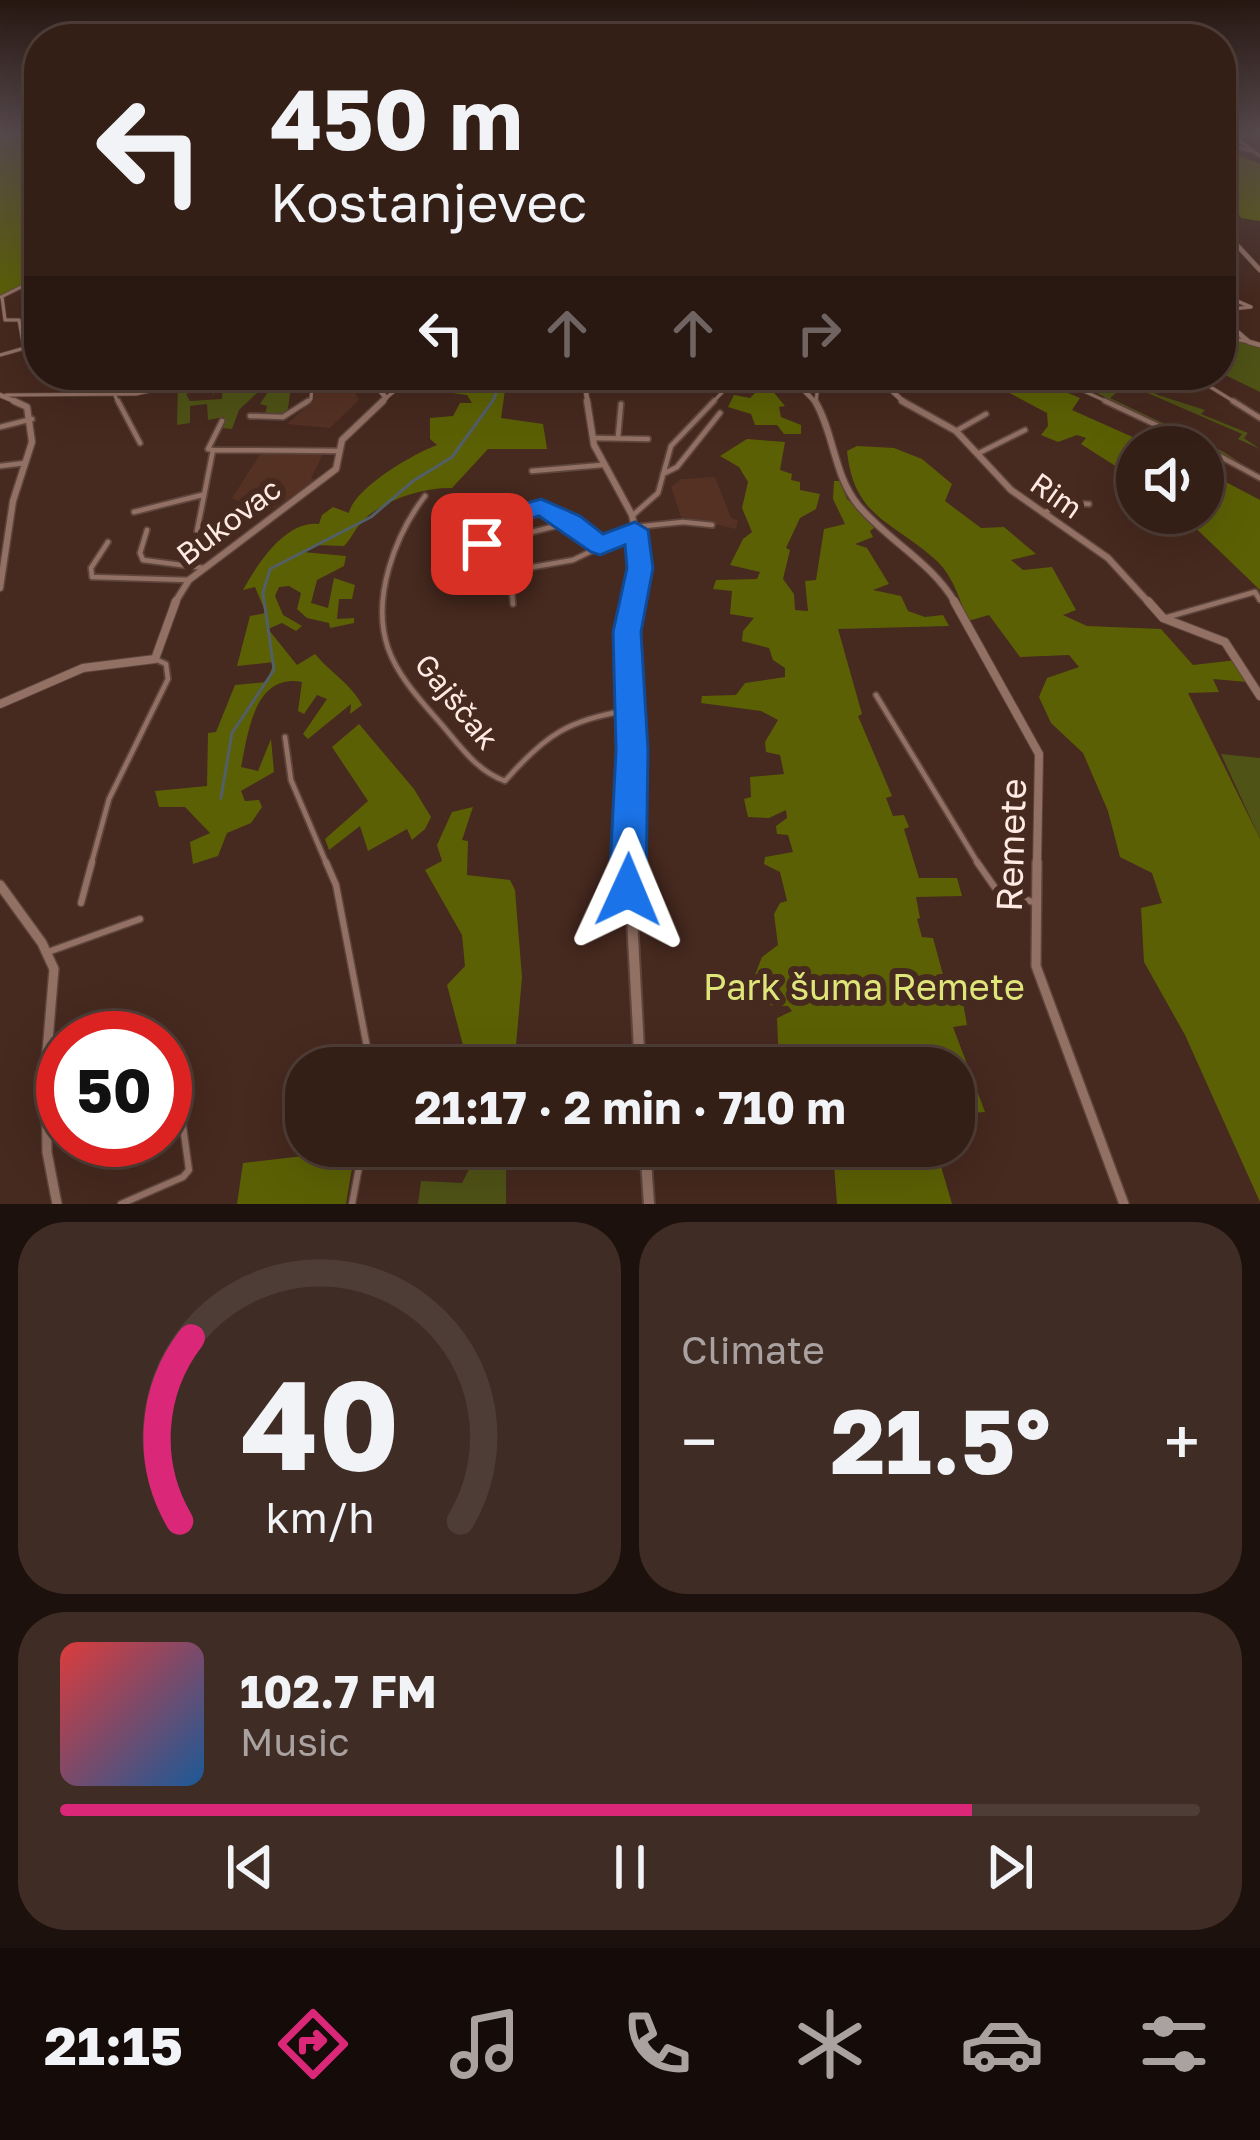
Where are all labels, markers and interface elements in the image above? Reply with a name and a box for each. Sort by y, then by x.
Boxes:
text: 450 m [270,68,523,168]
icon: left [72,72,228,228]
text: Kostanjevec [270,169,587,234]
icon: left [408,300,474,366]
icon: ahead [534,300,600,366]
icon: ahead [660,300,726,366]
icon: right [786,300,852,366]
map controls [1116,426,1224,534]
button: sound [1116,426,1224,534]
street label: Rim [1024,465,1089,526]
street label: Bukovac [169,470,288,572]
pin [431,493,533,595]
icon: arrive [449,511,515,577]
street label: Gajščak [407,646,506,756]
street label: Remete [987,778,1034,912]
position arrow [565,827,691,953]
park label: Park šuma Remete [703,965,1025,1008]
speed limit sign: 50 [36,1011,192,1167]
text: 21:17 · 2 min · 710 m [414,1080,846,1134]
text: Climate [681,1326,825,1373]
text: 40 [240,1348,399,1497]
text: 21.5° [830,1386,1051,1494]
text: − [681,1401,717,1481]
text: + [1164,1401,1200,1481]
text: km/h [265,1491,374,1542]
text: 102.7 FM [240,1664,437,1718]
text: Music [240,1718,350,1765]
icon: previous [217,1834,283,1900]
icon: pause [597,1834,663,1900]
icon: next [977,1834,1043,1900]
icon: directions [271,2002,355,2086]
icon: music [443,2002,527,2086]
icon: phone [615,2002,699,2086]
icon: climate [788,2002,872,2086]
icon: car [960,2002,1044,2086]
icon: filters [1132,2002,1216,2086]
text: 21:15 [44,2012,183,2077]

